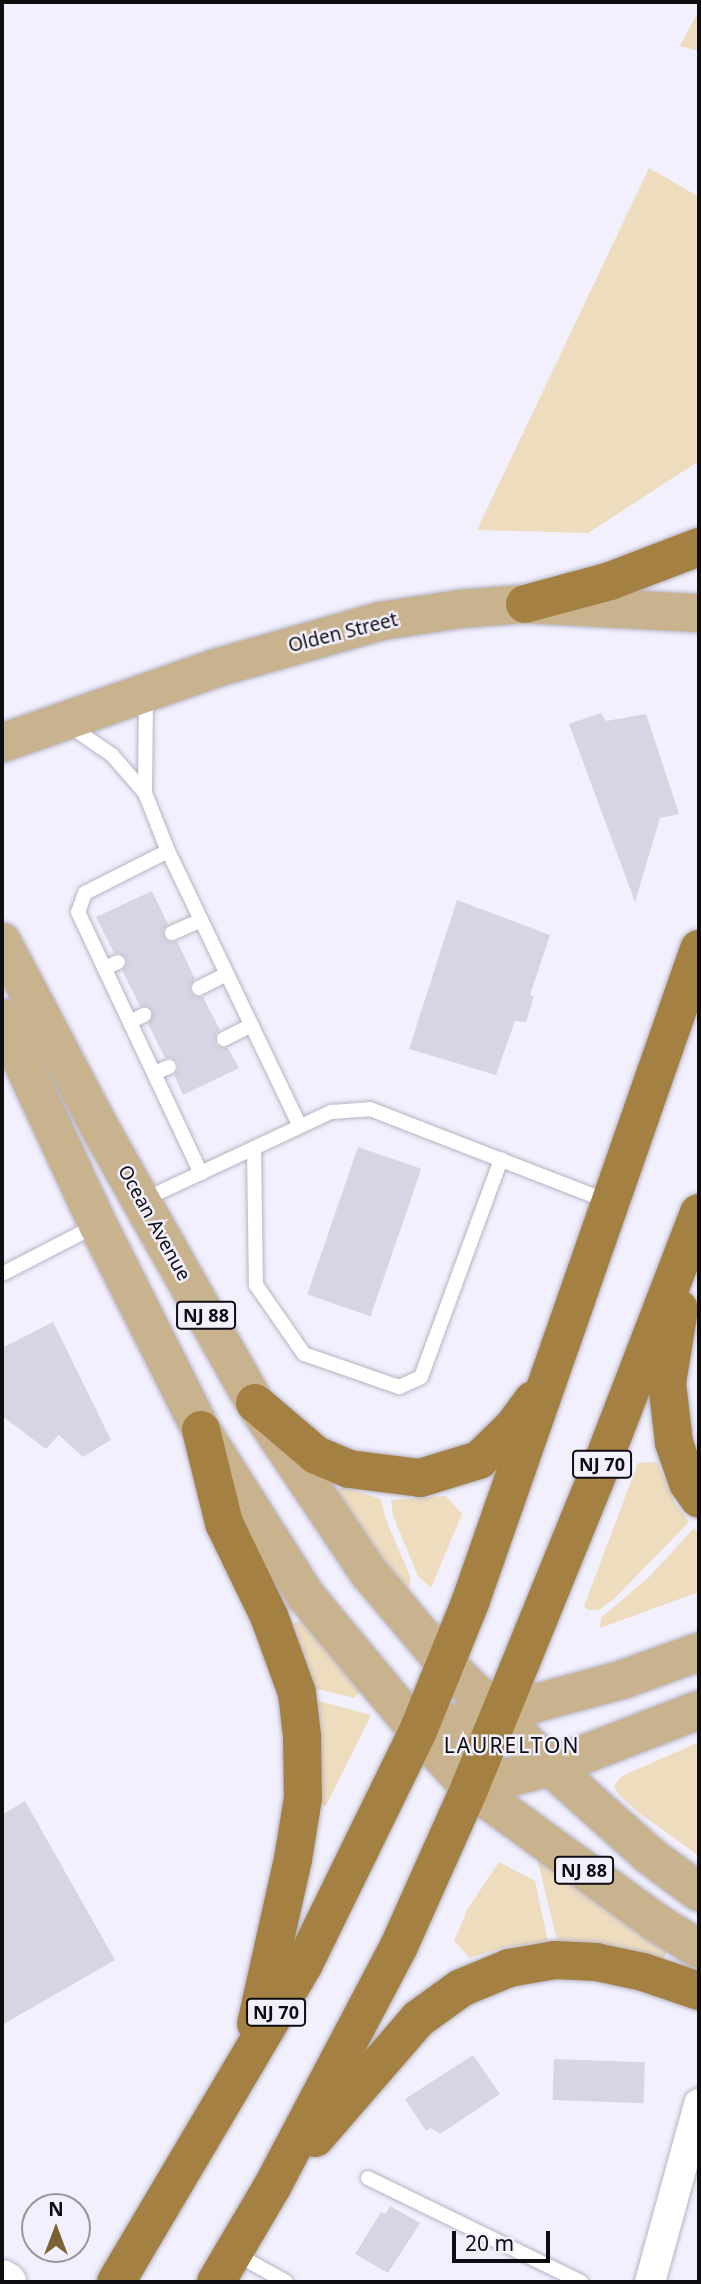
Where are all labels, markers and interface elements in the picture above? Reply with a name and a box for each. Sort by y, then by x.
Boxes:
street label: Olden Street [286,608,400,658]
street label: Ocean Avenue [113,1161,195,1285]
road number: NJ 88 [174,1300,238,1330]
road number: NJ 70 [570,1450,634,1478]
district label: LAURELTON [445,1732,579,1758]
road number: NJ 88 [552,1856,616,1884]
road number: NJ 70 [244,1998,308,2026]
north arrow [21,2193,91,2263]
text: N [48,2196,64,2222]
scale bar [456,2218,554,2262]
text: 20 m [465,2229,514,2257]

